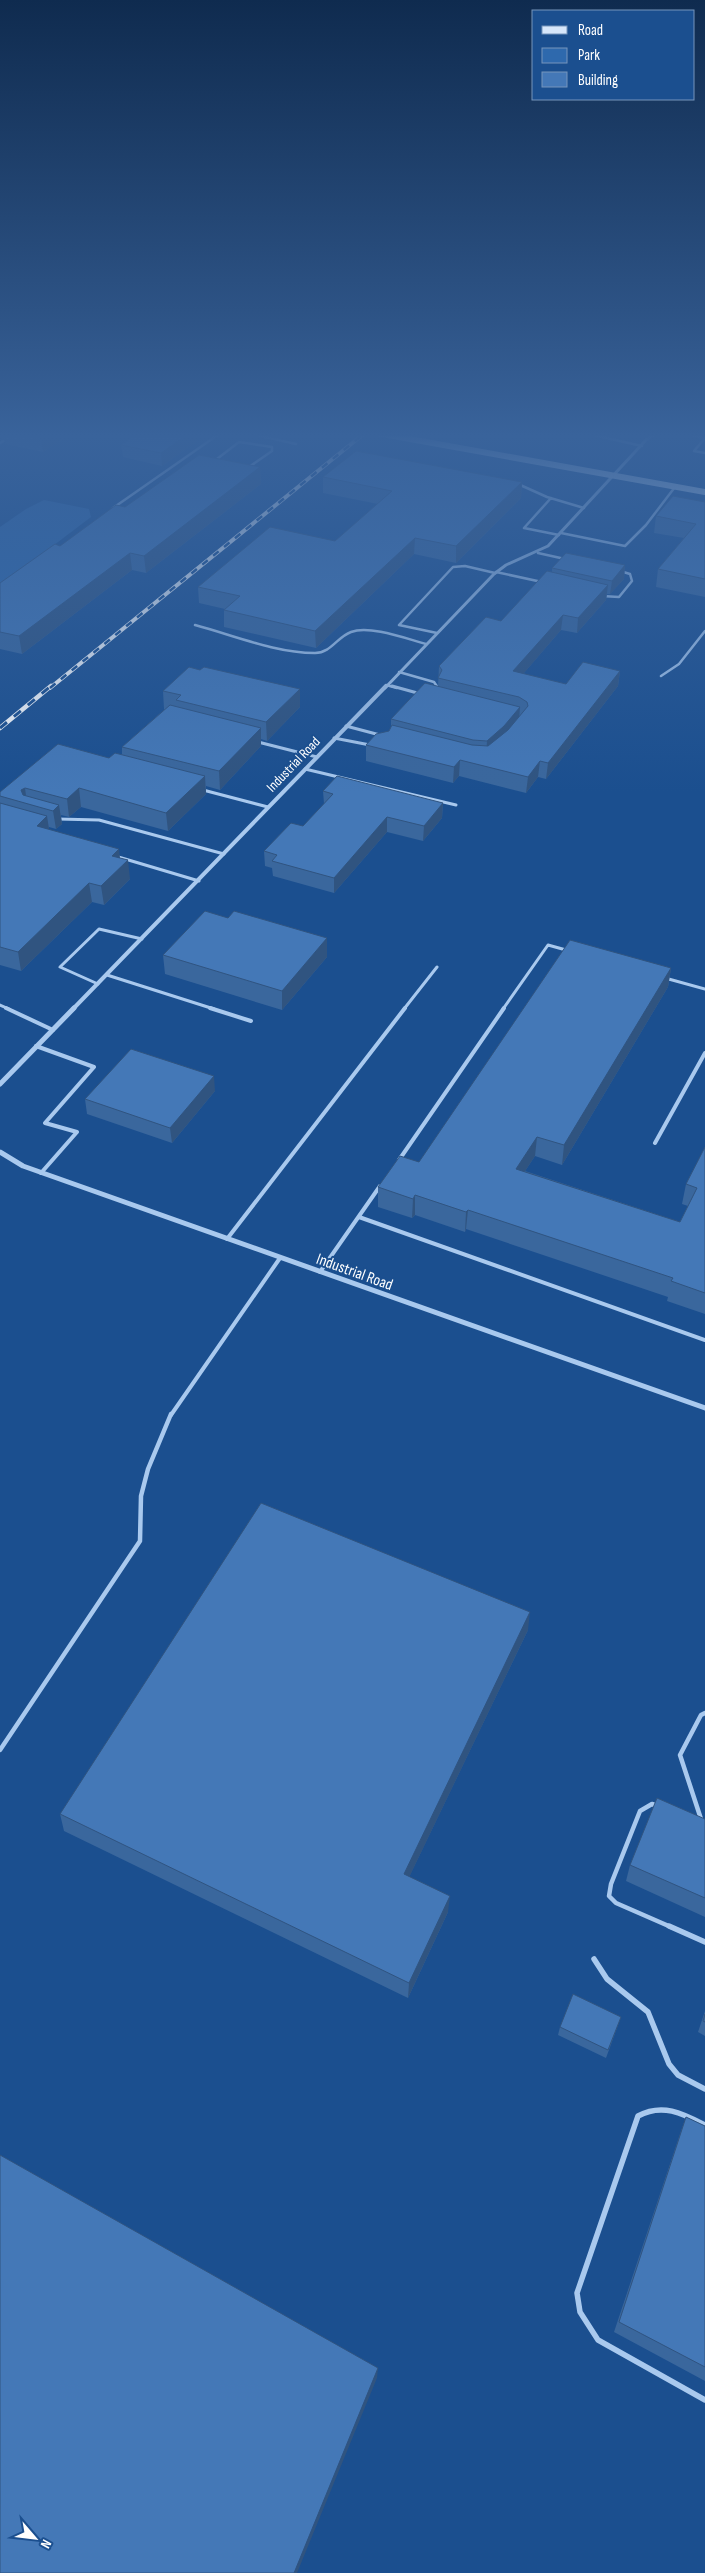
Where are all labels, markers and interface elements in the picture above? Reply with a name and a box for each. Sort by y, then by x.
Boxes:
legend [532,10,695,100]
text: Road [578,21,603,40]
text: Park [578,46,600,65]
text: Building [578,71,618,90]
street label: Industrial Road [263,733,324,795]
street label: Industrial Road [314,1250,395,1295]
north arrow [10,2513,60,2563]
text: N [37,2537,55,2551]

